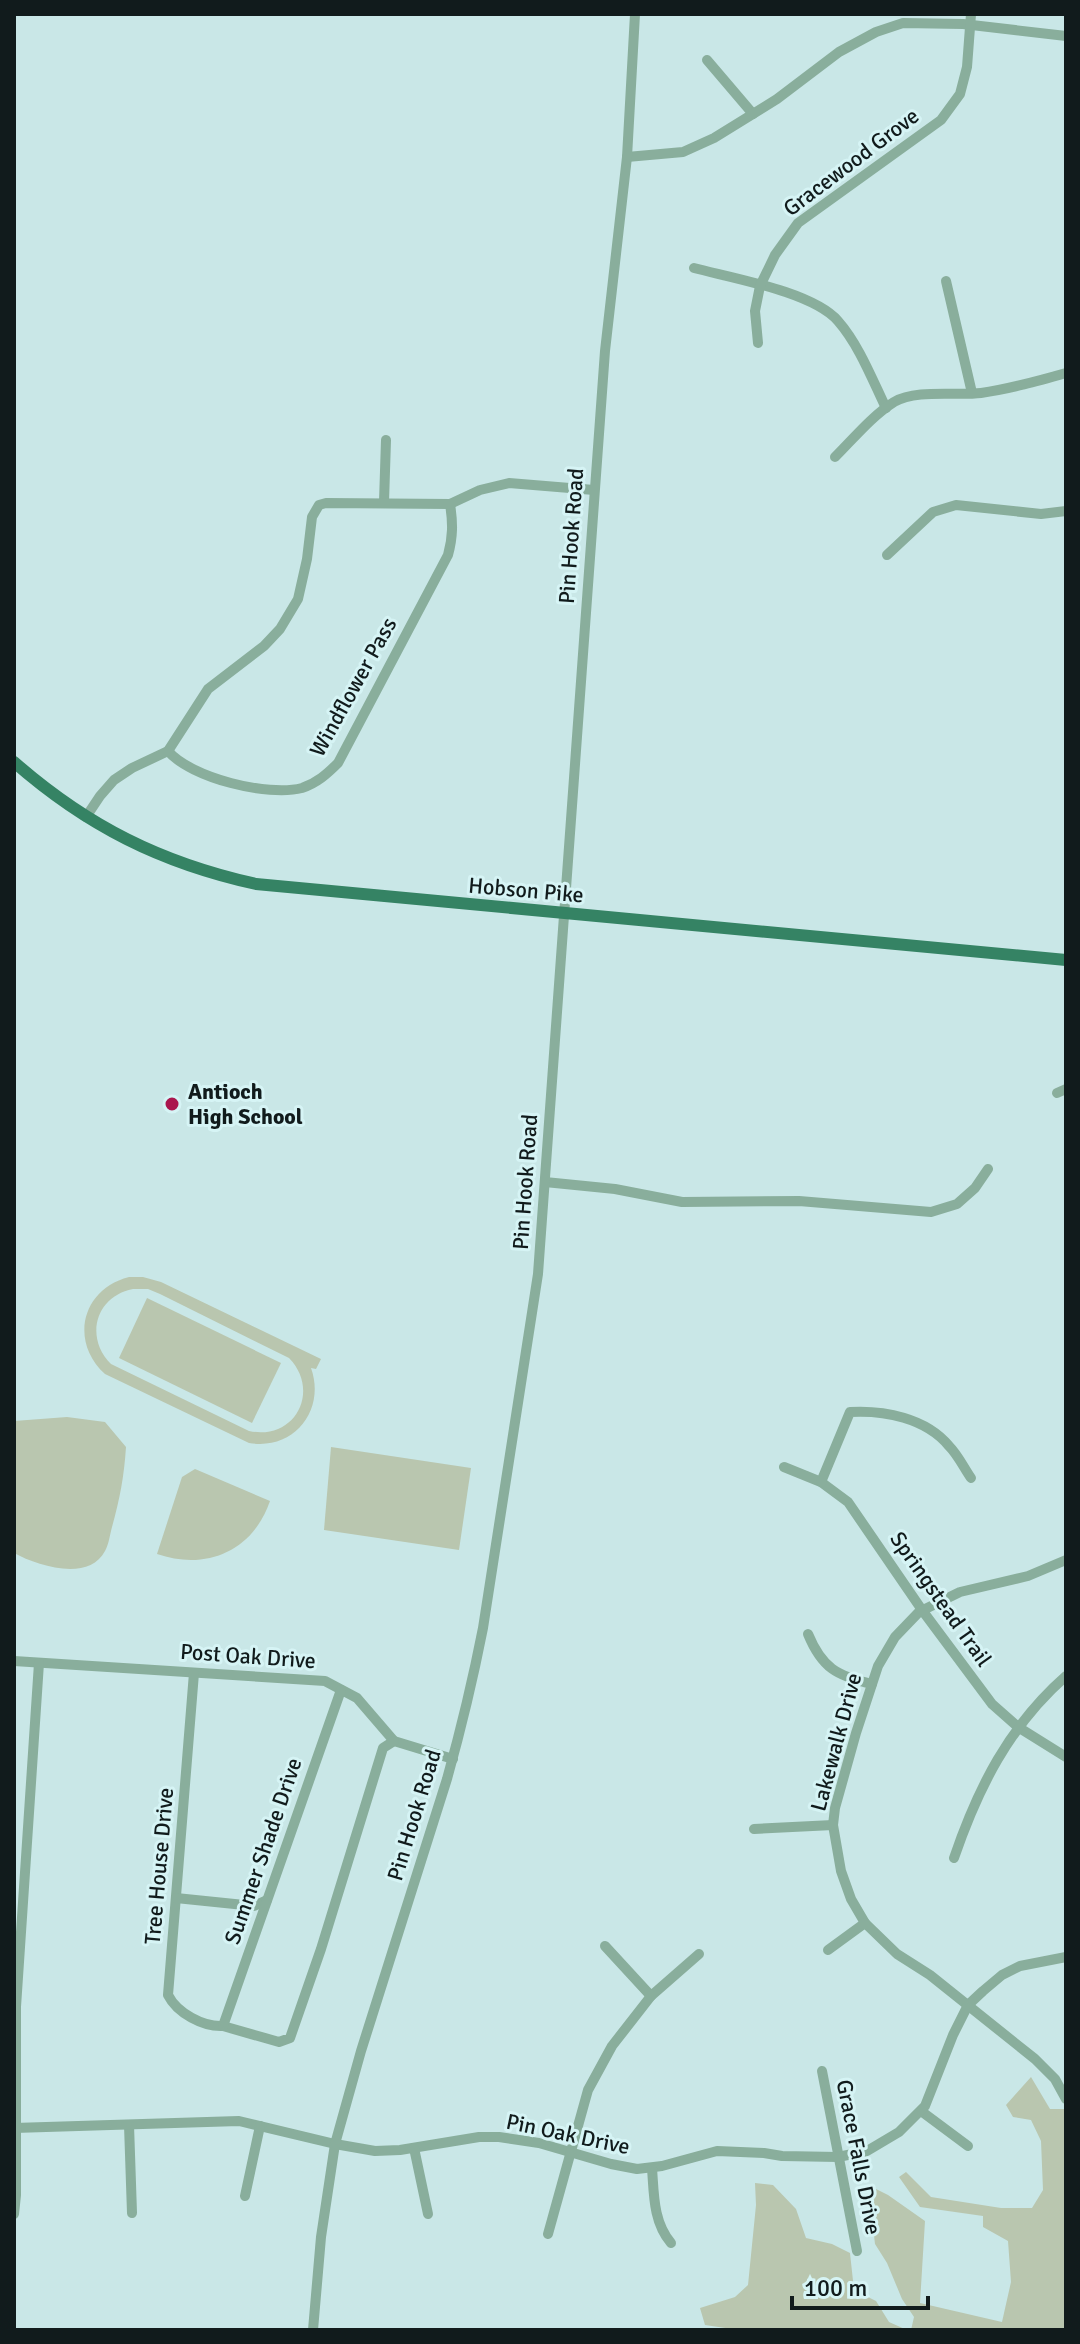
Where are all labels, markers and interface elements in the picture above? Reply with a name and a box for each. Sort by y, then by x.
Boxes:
street label: Gracewood Grove [778,102,924,222]
street label: Pin Hook Road [553,467,589,605]
street label: Windflower Pass [304,613,402,761]
street label: Hobson Pike [467,872,585,908]
place label: Antioch High School [188,1078,303,1130]
marker: Antioch High School [163,1095,181,1113]
street label: Pin Hook Road [507,1113,543,1251]
street label: Springstead Trail [884,1526,998,1672]
street label: Post Oak Drive [179,1638,317,1674]
street label: Lakewalk Drive [805,1670,867,1814]
street label: Pin Hook Road [381,1746,447,1884]
street label: Summer Shade Drive [218,1754,308,1948]
street label: Tree House Drive [139,1786,179,1946]
street label: Grace Falls Drive [831,2077,887,2237]
street label: Pin Oak Drive [504,2108,632,2160]
scale bar [792,2260,928,2310]
text: 100 m [804,2273,867,2303]

